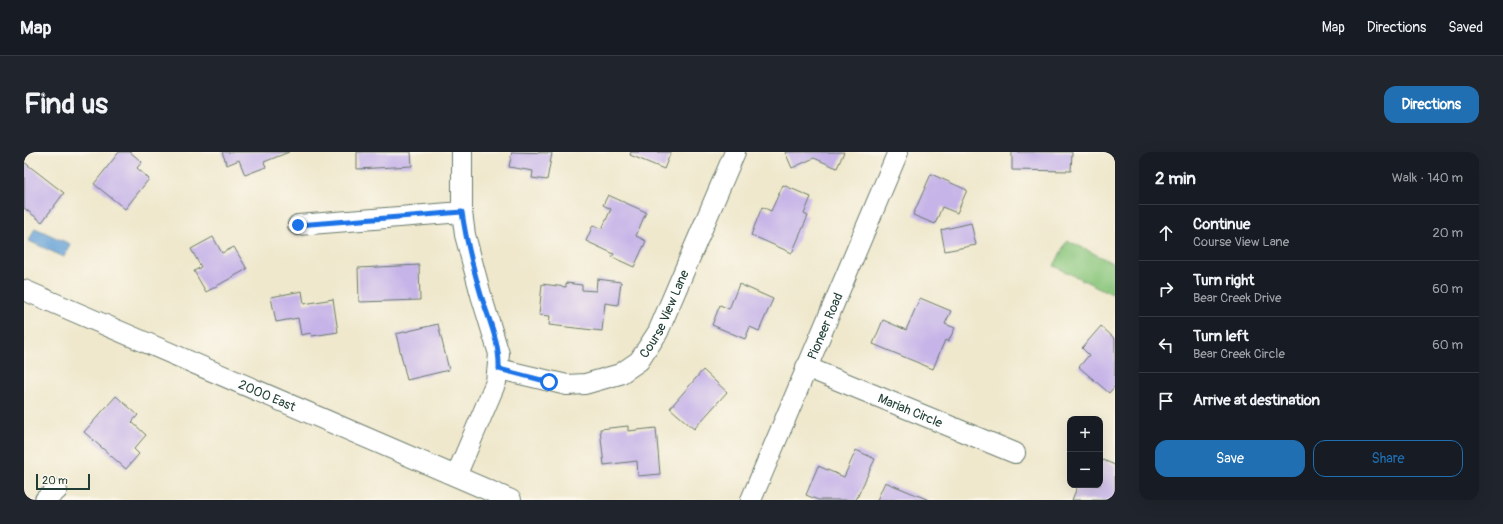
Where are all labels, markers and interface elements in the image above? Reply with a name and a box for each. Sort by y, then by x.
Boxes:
text: Map [20,16,51,40]
text: Map [1322,19,1345,36]
text: Directions [1367,19,1426,36]
text: Saved [1448,19,1483,36]
button: Directions [1384,86,1479,123]
text: Find us [24,87,108,122]
text: 2 min [1155,168,1196,189]
text: Walk · 140 m [1392,170,1463,186]
text: Continue [1193,215,1251,234]
route end [289,216,307,234]
icon: ahead [1155,222,1177,244]
text: 20 m [1432,225,1463,241]
text: Course View Lane [1193,234,1289,250]
street label: Course View Lane [636,267,693,361]
text: Turn right [1193,271,1254,290]
icon: right [1155,278,1177,300]
text: 60 m [1432,281,1463,297]
street label: Pioneer Road [804,290,847,362]
text: Bear Creek Drive [1193,290,1282,306]
text: Turn left [1193,327,1249,346]
icon: left [1155,334,1177,356]
text: 60 m [1432,337,1463,353]
text: Bear Creek Circle [1193,346,1285,362]
route start [540,373,558,391]
street label: 2000 East [236,376,299,416]
street label: Mariah Circle [875,390,945,432]
icon: arrive [1155,390,1177,412]
text: Arrive at destination [1193,391,1320,410]
map controls [1067,416,1103,488]
button: + [1067,416,1103,452]
button: Save [1155,440,1305,477]
button: Share [1313,440,1463,477]
button: − [1067,452,1103,488]
scale bar [36,472,90,491]
text: 20 m [42,474,68,487]

